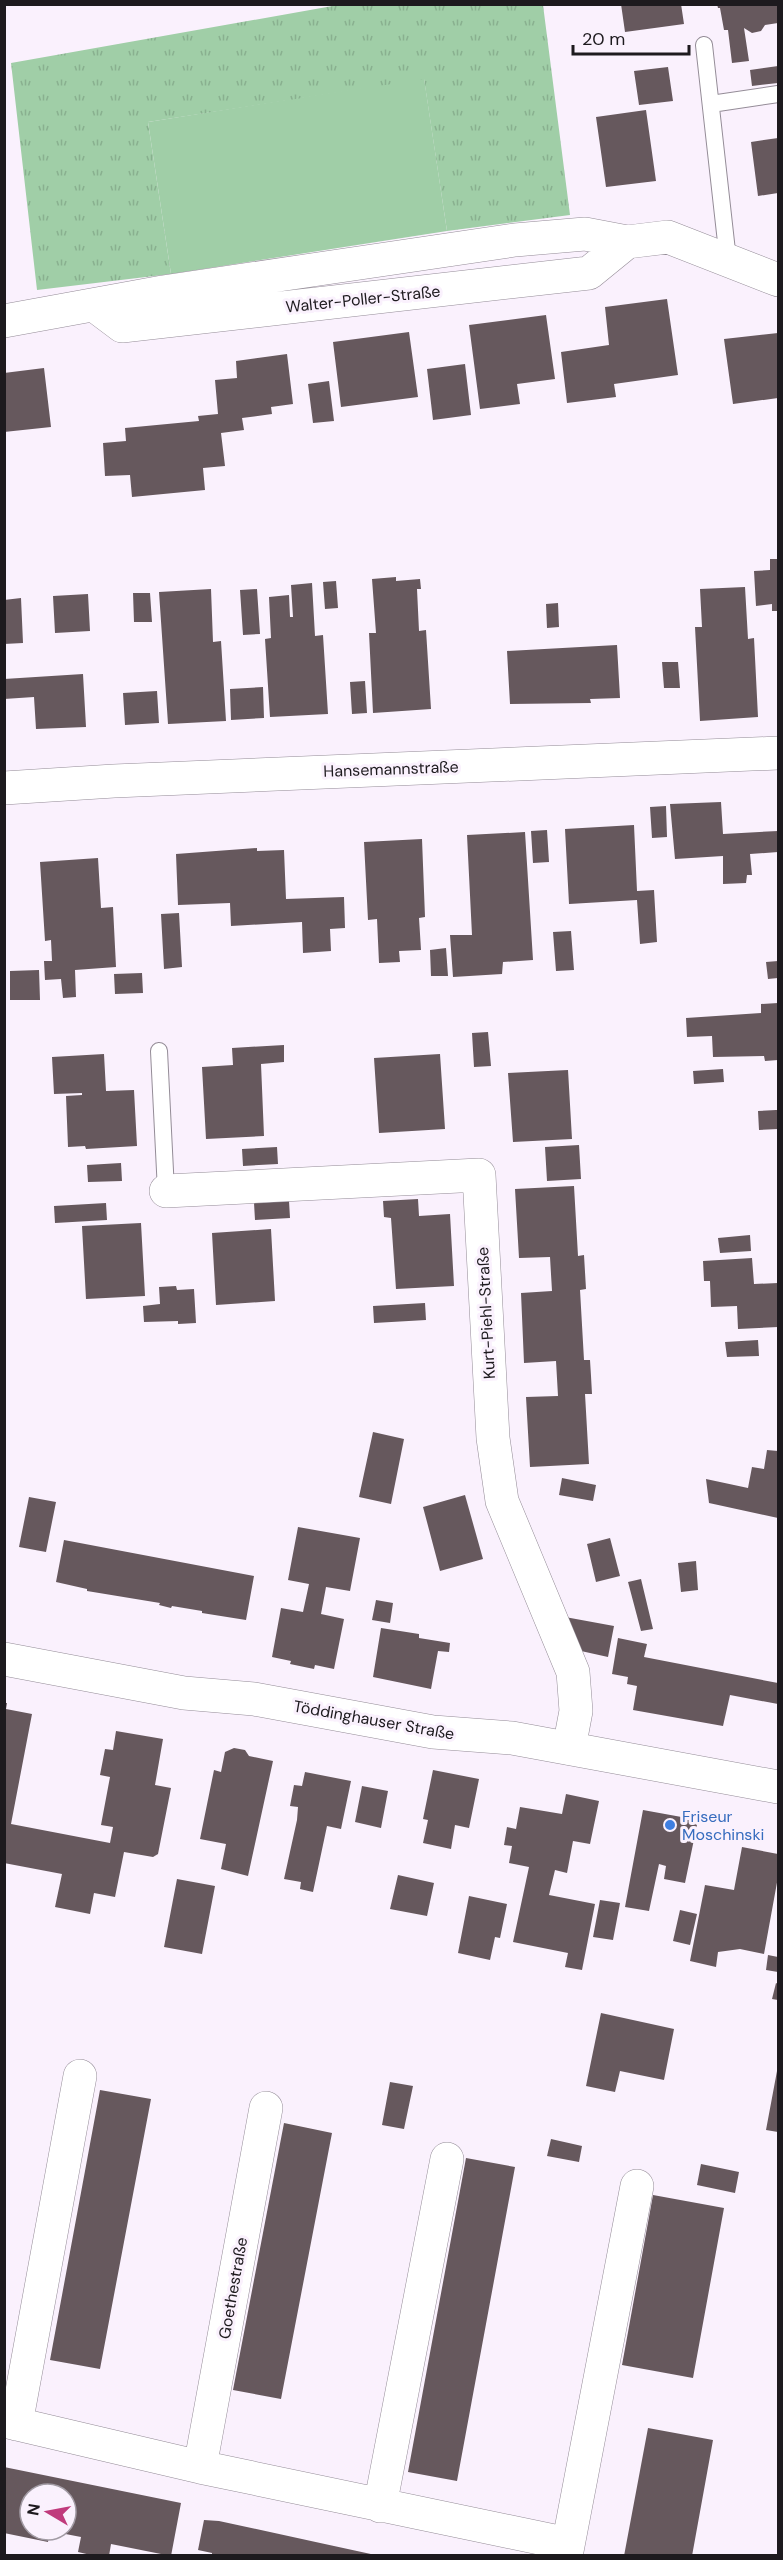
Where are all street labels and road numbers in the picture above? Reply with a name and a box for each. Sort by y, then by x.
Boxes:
street label: Walter-Poller-Straße [285,280,441,318]
street label: Hansemannstraße [323,756,459,782]
street label: Kurt-Piehl-Straße [472,1246,500,1380]
street label: Töddinghauser Straße [292,1696,456,1744]
street label: Goethestraße [214,2235,252,2341]

